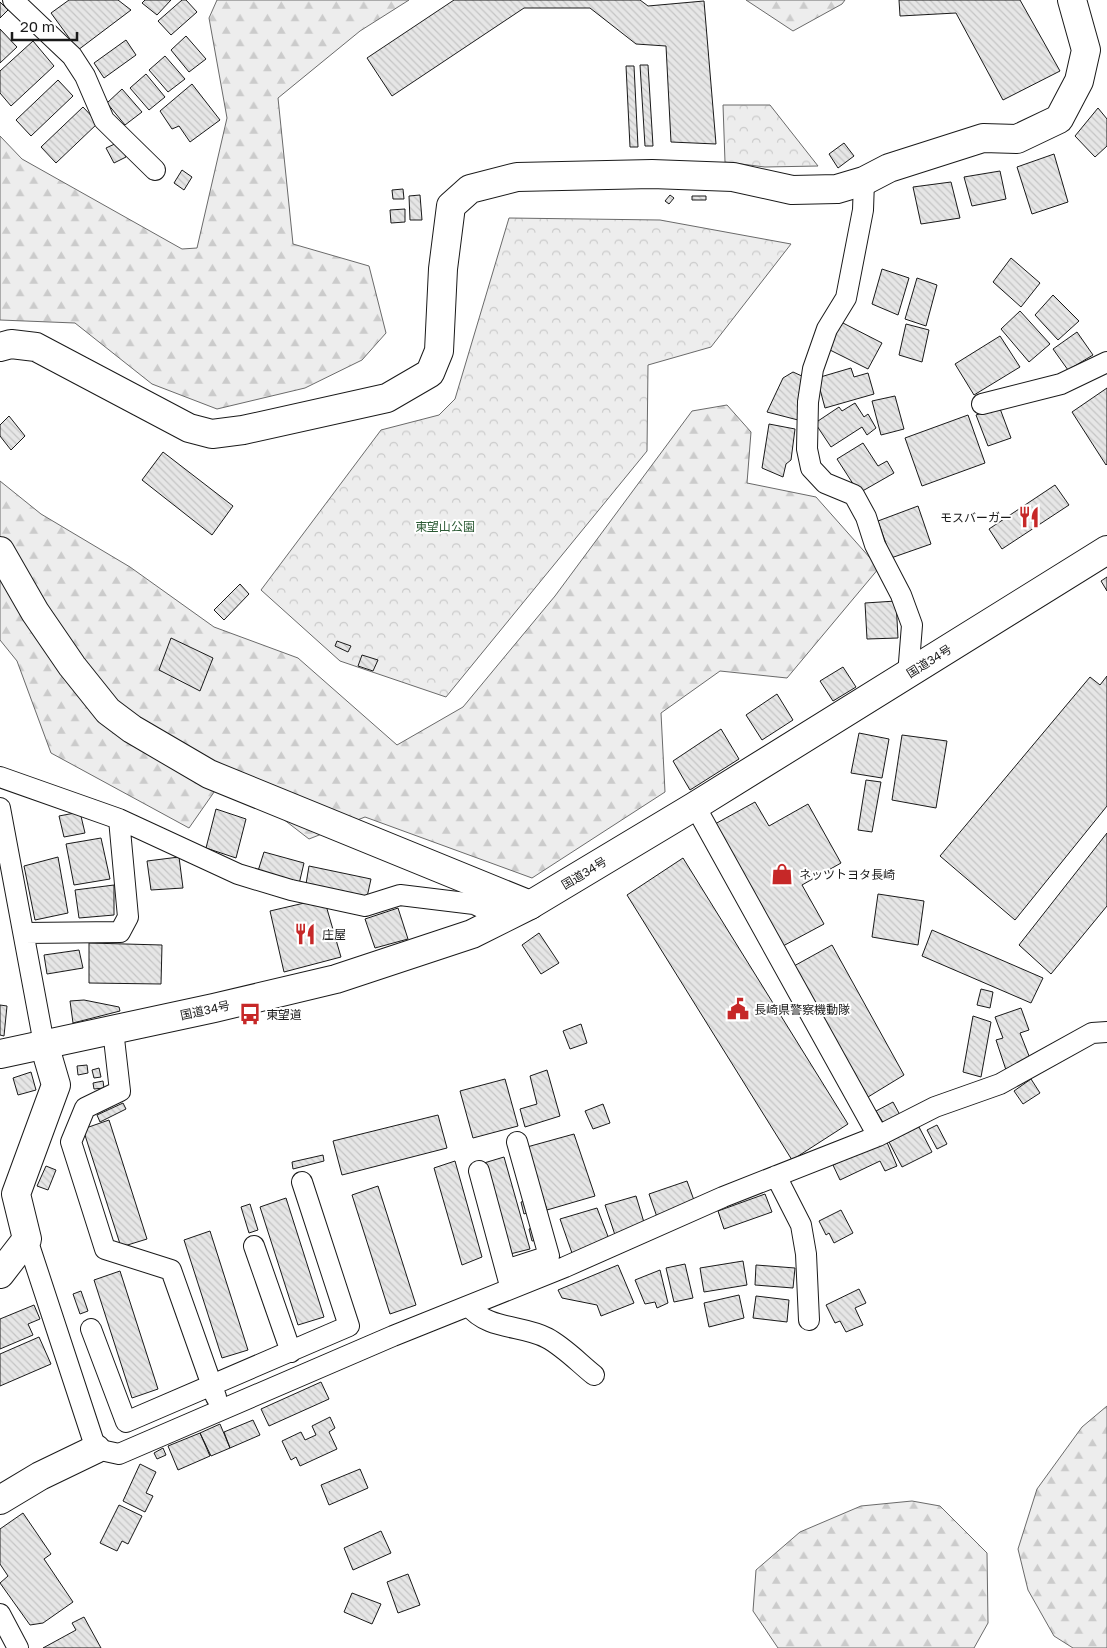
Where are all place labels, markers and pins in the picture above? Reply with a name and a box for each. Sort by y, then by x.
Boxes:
restaurant icon: モスバーガー [1016,504,1042,530]
place label: モスバーガー [940,510,1012,525]
shop icon: ネッツトヨタ長崎 [769,861,795,887]
place label: ネッツトヨタ長崎 [799,867,895,882]
restaurant icon: 庄屋 [292,921,318,947]
place label: 庄屋 [322,927,346,942]
public building icon: 長崎県警察機動隊 [725,996,751,1022]
bus stop icon: 東望道 [237,1001,263,1027]
place label: 長崎県警察機動隊 [754,1002,850,1017]
place label: 東望道 [266,1007,302,1022]

